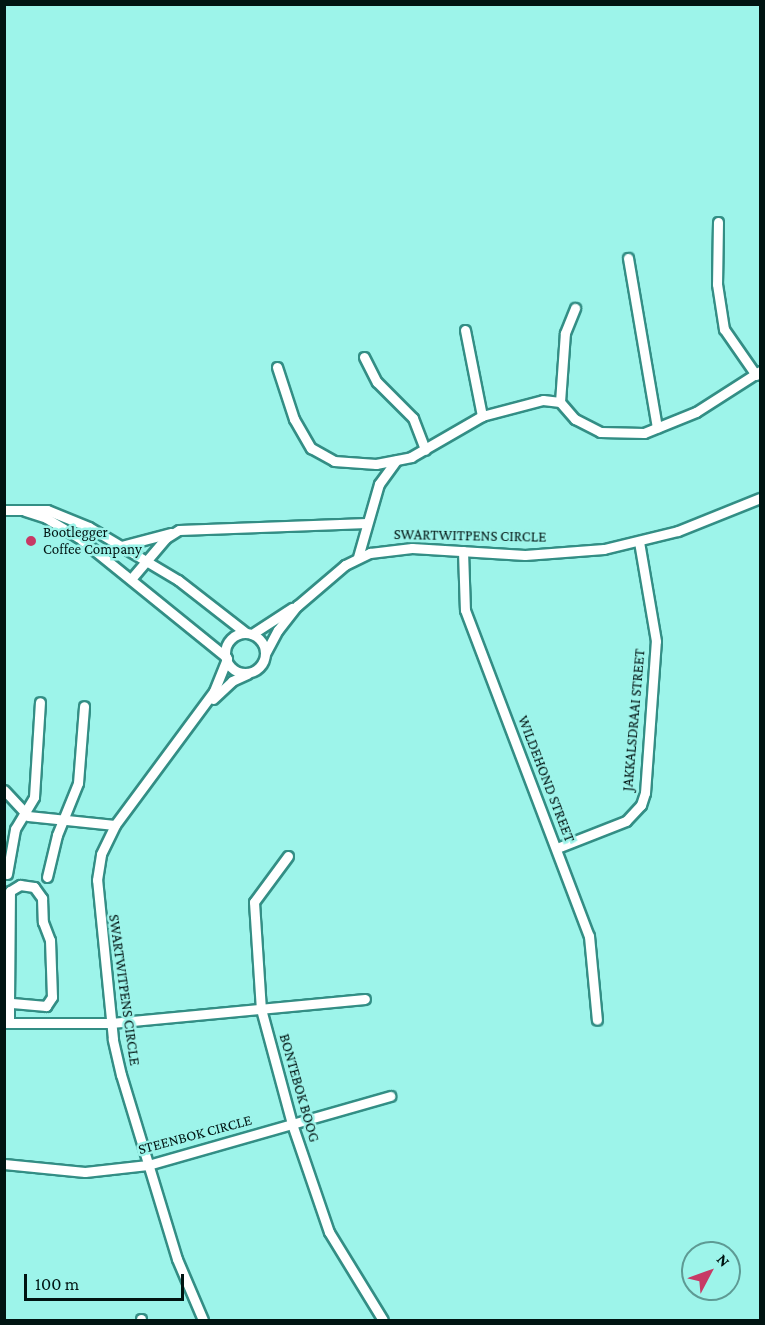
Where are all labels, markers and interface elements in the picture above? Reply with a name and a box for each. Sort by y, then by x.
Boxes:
place label: Bootlegger Coffee Company [43,523,142,558]
street label: SWARTWITPENS CIRCLE [394,526,546,546]
marker: Bootlegger Coffee Company [24,534,38,548]
street label: JAKKALSDRAAI STREET [619,648,649,792]
street label: WILDEHOND STREET [514,713,578,845]
street label: SWARTWITPENS CIRCLE [104,913,144,1067]
street label: BONTEBOK BOOG [275,1032,323,1144]
street label: STEENBOK CIRCLE [136,1111,254,1159]
north arrow [681,1241,741,1301]
text: N [713,1250,733,1270]
scale bar [27,1262,188,1300]
text: 100 m [35,1274,79,1294]

